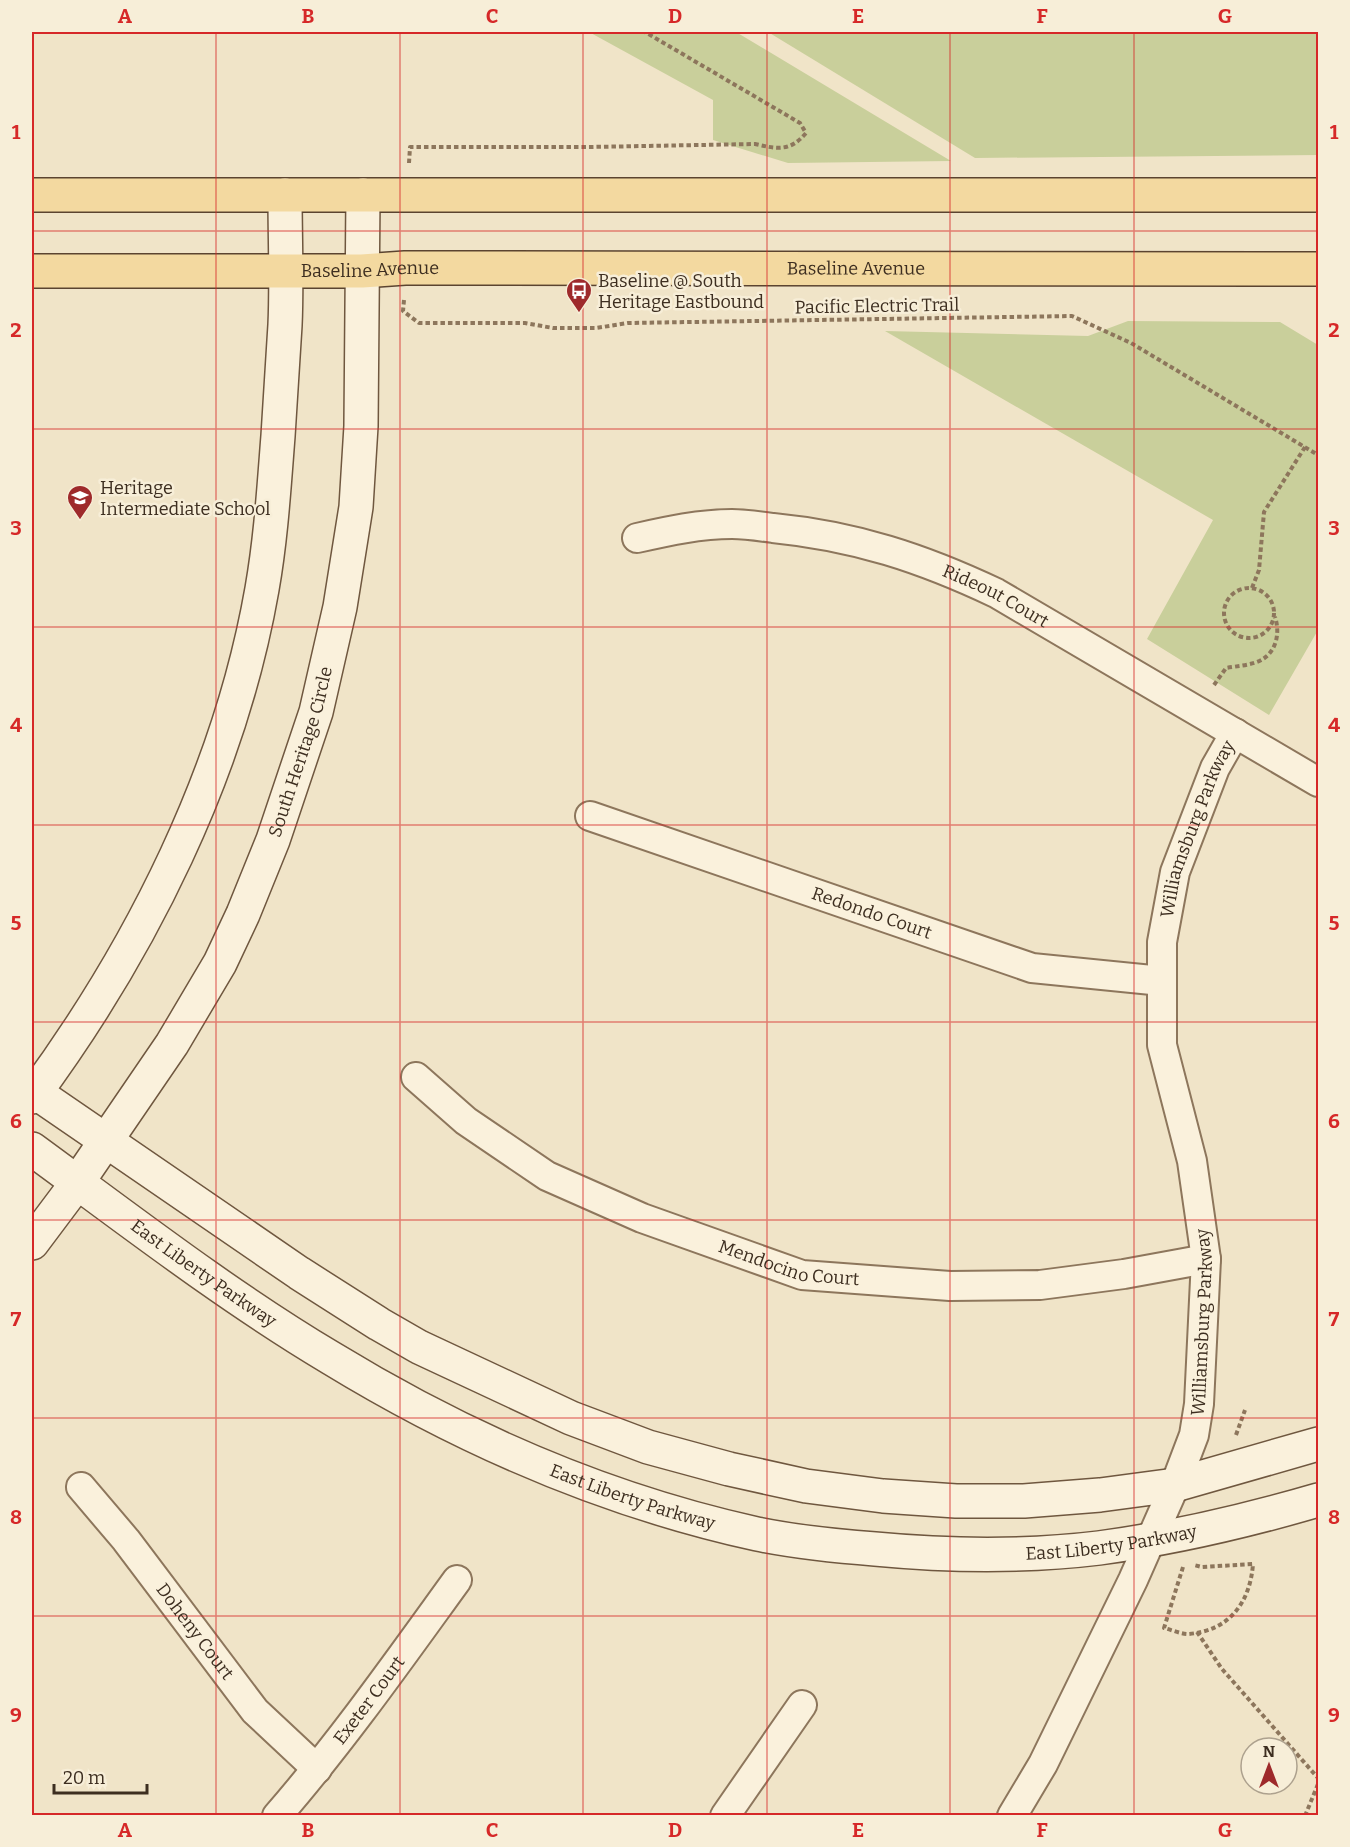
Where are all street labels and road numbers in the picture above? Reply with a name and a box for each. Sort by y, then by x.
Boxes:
street label: Baseline Avenue [301,257,439,282]
street label: Baseline Avenue [787,257,925,280]
street label: Pacific Electric Trail [794,294,960,318]
street label: Rideout Court [939,560,1053,633]
street label: South Heritage Circle [264,664,337,840]
street label: Williamsburg Parkway [1156,736,1240,919]
street label: Redondo Court [809,882,935,944]
street label: East Liberty Parkway [126,1215,281,1332]
street label: Williamsburg Parkway [1186,1227,1217,1418]
street label: Mendocino Court [716,1235,860,1290]
street label: East Liberty Parkway [547,1459,718,1535]
street label: East Liberty Parkway [1025,1520,1199,1565]
street label: Doheny Court [151,1579,239,1684]
street label: Exeter Court [329,1651,410,1749]

